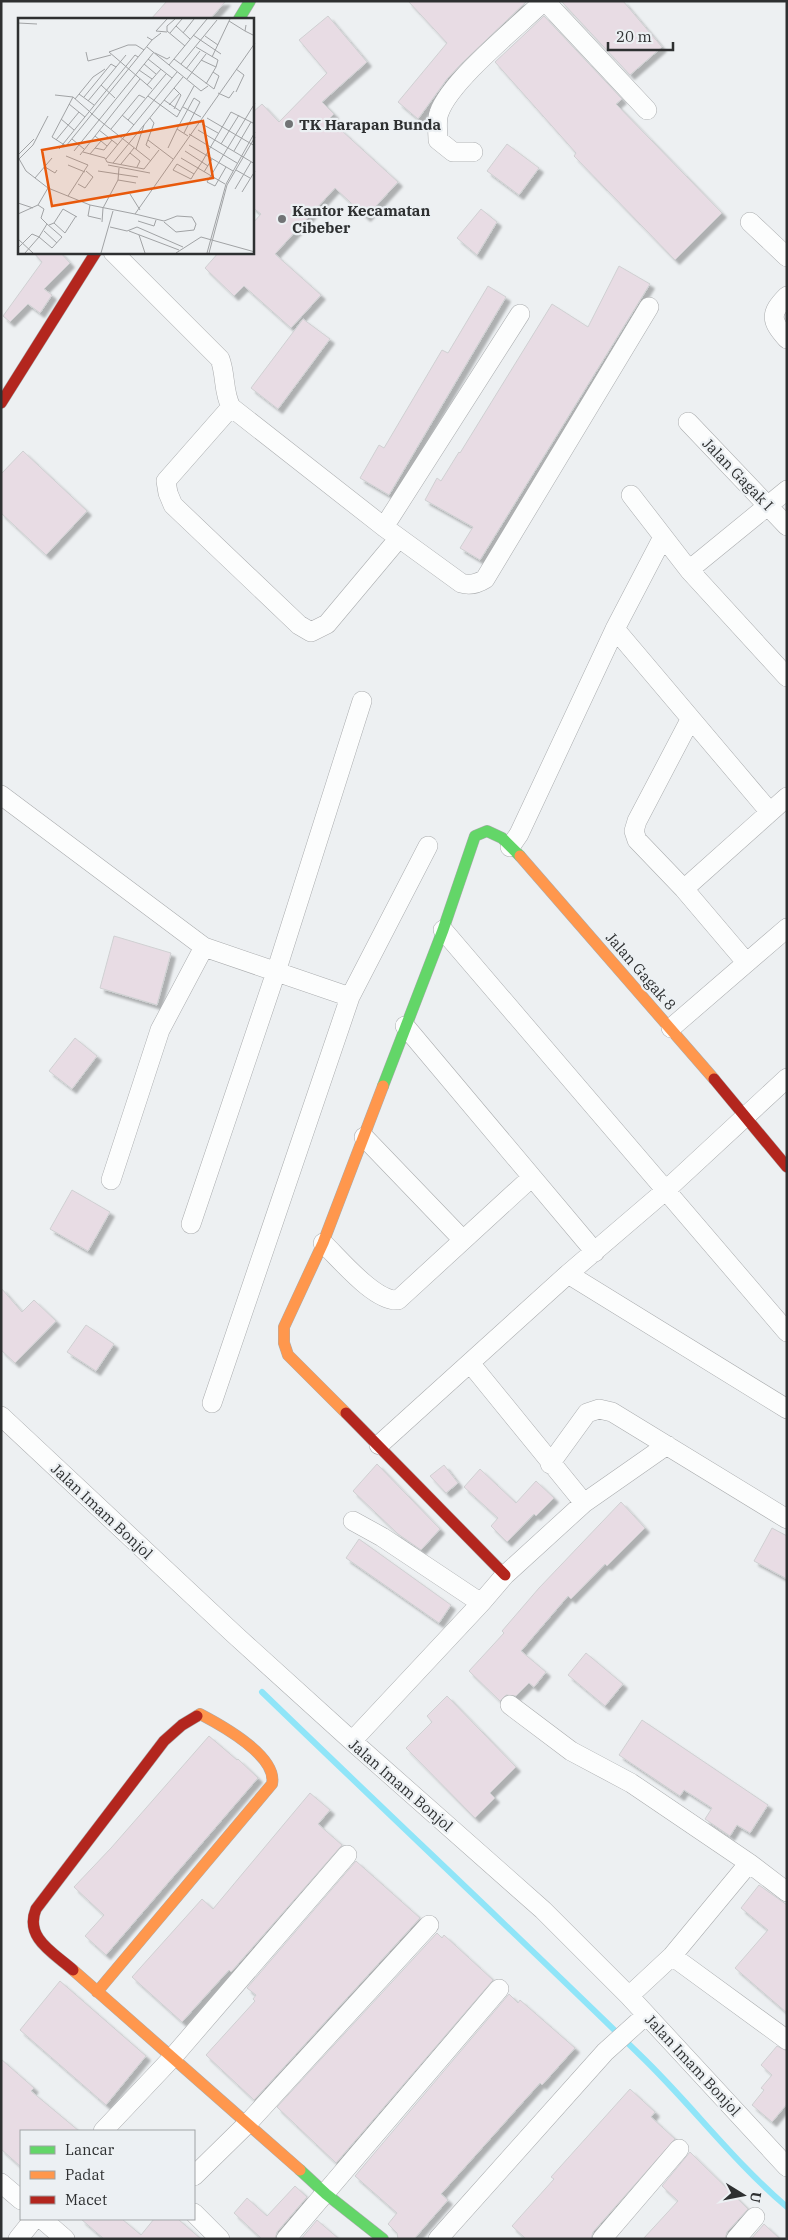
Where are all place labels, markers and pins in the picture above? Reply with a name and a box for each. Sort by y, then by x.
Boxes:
place label: TK Harapan Bunda [299,115,441,134]
marker: TK Harapan Bunda [283,118,295,130]
place label: Kantor Kecamatan Cibeber [292,201,430,237]
marker: Kantor Kecamatan Cibeber [276,213,288,225]

